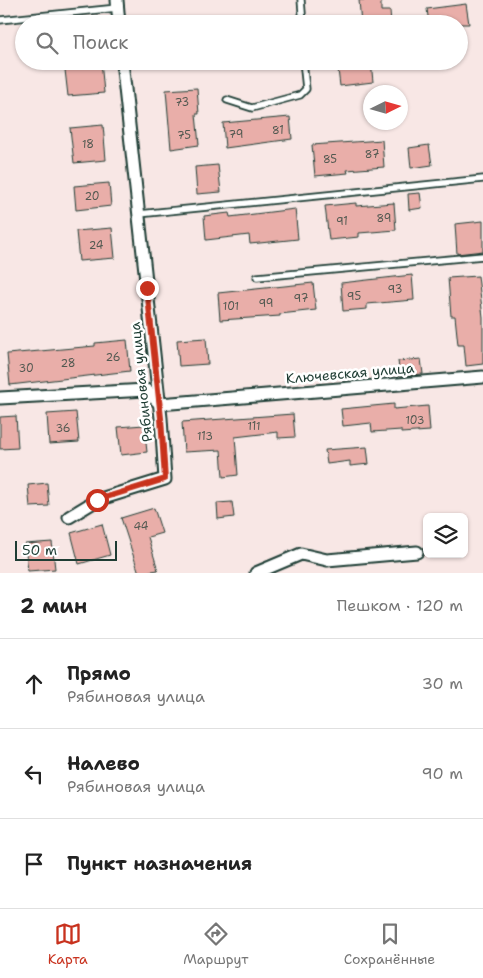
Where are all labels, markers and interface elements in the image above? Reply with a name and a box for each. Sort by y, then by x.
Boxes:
search box [15,15,468,70]
icon: search [33,29,61,57]
text: Поиск [73,30,128,55]
north arrow [363,85,408,130]
house number: 73 [175,95,189,110]
house number: 81 [272,123,284,138]
house number: 79 [229,127,244,142]
house number: 75 [177,128,191,143]
house number: 18 [82,137,94,152]
house number: 87 [365,147,380,162]
house number: 85 [323,152,337,167]
house number: 20 [84,189,100,204]
house number: 89 [377,211,391,226]
house number: 91 [336,214,348,229]
house number: 24 [89,238,104,253]
route end [136,277,159,300]
house number: 93 [388,282,402,297]
house number: 95 [347,289,361,304]
house number: 97 [294,291,309,306]
house number: 99 [259,296,273,311]
house number: 101 [223,299,239,314]
street label: Рябиновая улица [126,321,156,443]
house number: 26 [106,350,120,365]
house number: 28 [60,356,76,371]
street label: Ключевская улица [285,358,415,388]
house number: 30 [18,361,34,376]
house number: 103 [405,413,425,428]
house number: 111 [247,419,261,434]
house number: 36 [55,421,71,436]
house number: 113 [197,429,213,444]
route start [86,489,109,512]
map controls [423,513,468,558]
button: layers [423,513,468,558]
house number: 44 [133,519,149,534]
scale bar [15,538,118,561]
text: 50 m [22,541,57,559]
text: 2 мин [20,592,87,620]
text: Пешком · 120 m [337,595,463,616]
text: Прямо [67,661,131,686]
icon: ahead [20,670,48,698]
text: 30 m [422,673,463,694]
text: Рябиновая улица [67,686,205,707]
text: Налево [67,751,140,776]
icon: left [20,760,48,788]
text: 90 m [422,763,463,784]
text: Рябиновая улица [67,776,205,797]
icon: arrive [20,850,48,878]
text: Пункт назначения [67,851,252,876]
tab: Карта [48,920,88,968]
tab: Маршрут [183,920,248,968]
tab: Сохранённые [344,920,435,968]

